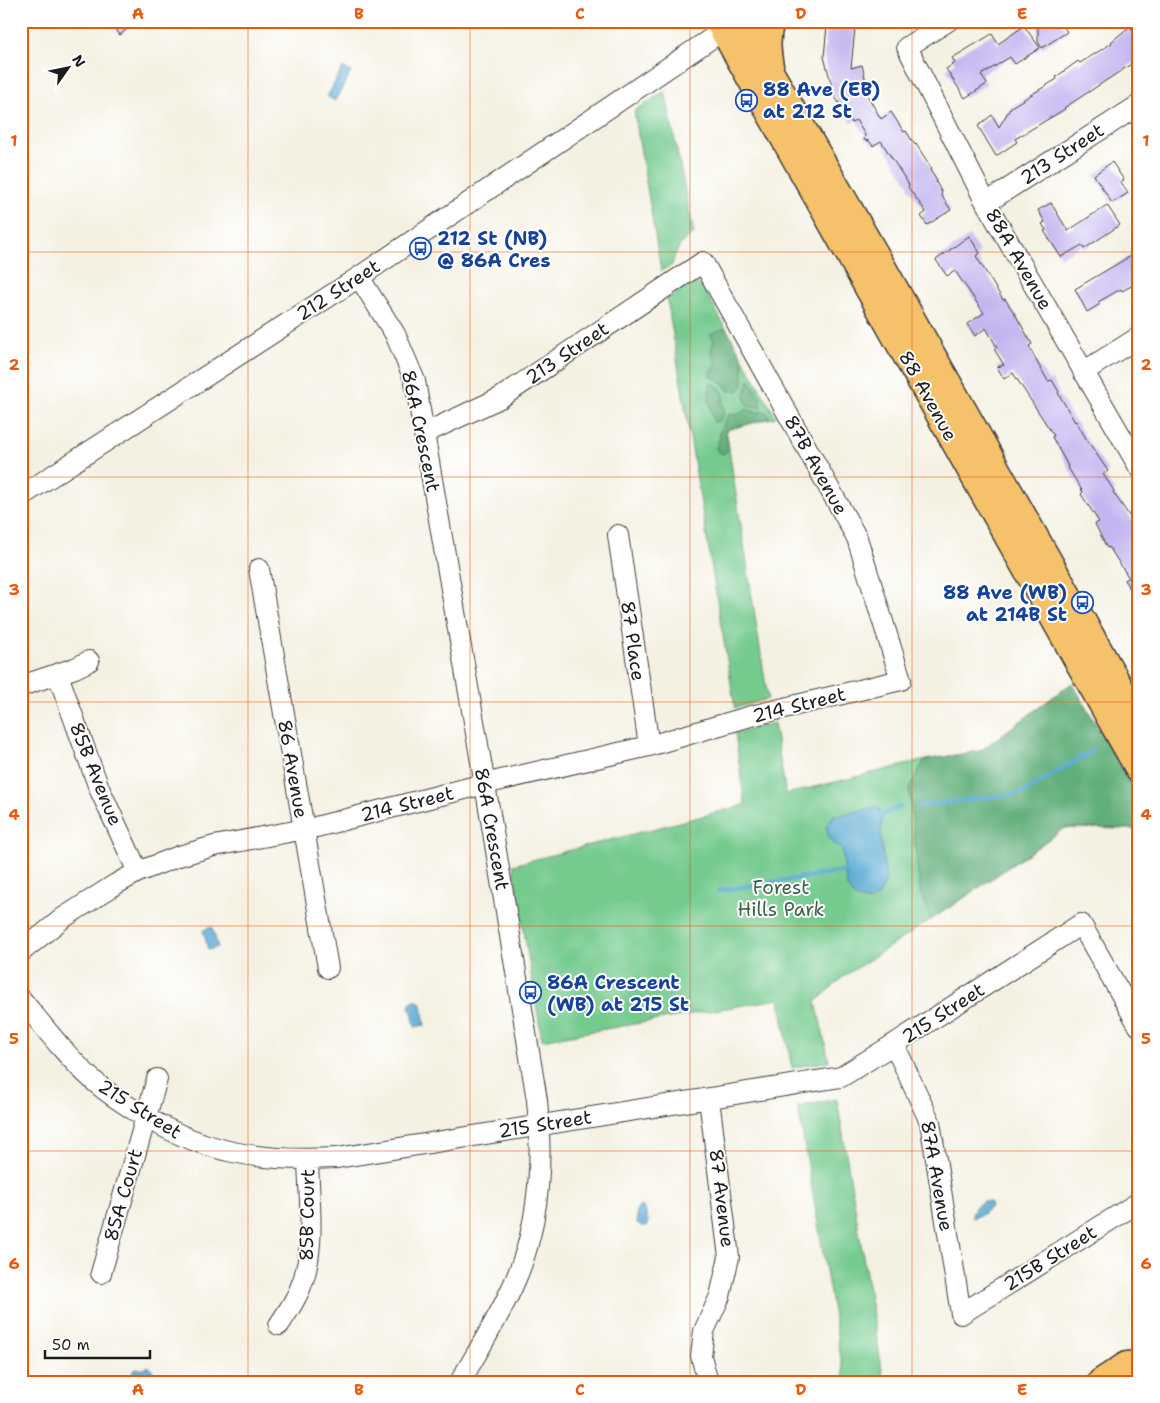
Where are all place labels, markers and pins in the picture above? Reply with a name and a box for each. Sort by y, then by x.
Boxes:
place label: 88 Ave (EB) at 212 St [763,77,880,124]
bus stop icon: 88 Ave (EB) at 212 St [735,88,759,112]
place label: 212 St (NB) @ 86A Cres [437,226,551,273]
bus stop icon: 212 St (NB) @ 86A Cres [409,237,433,261]
place label: 88 Ave (WB) at 214B St [943,580,1067,627]
bus stop icon: 88 Ave (WB) at 214B St [1071,591,1095,615]
place label: 86A Crescent (WB) at 215 St [547,970,689,1017]
bus stop icon: 86A Crescent (WB) at 215 St [519,981,543,1005]

